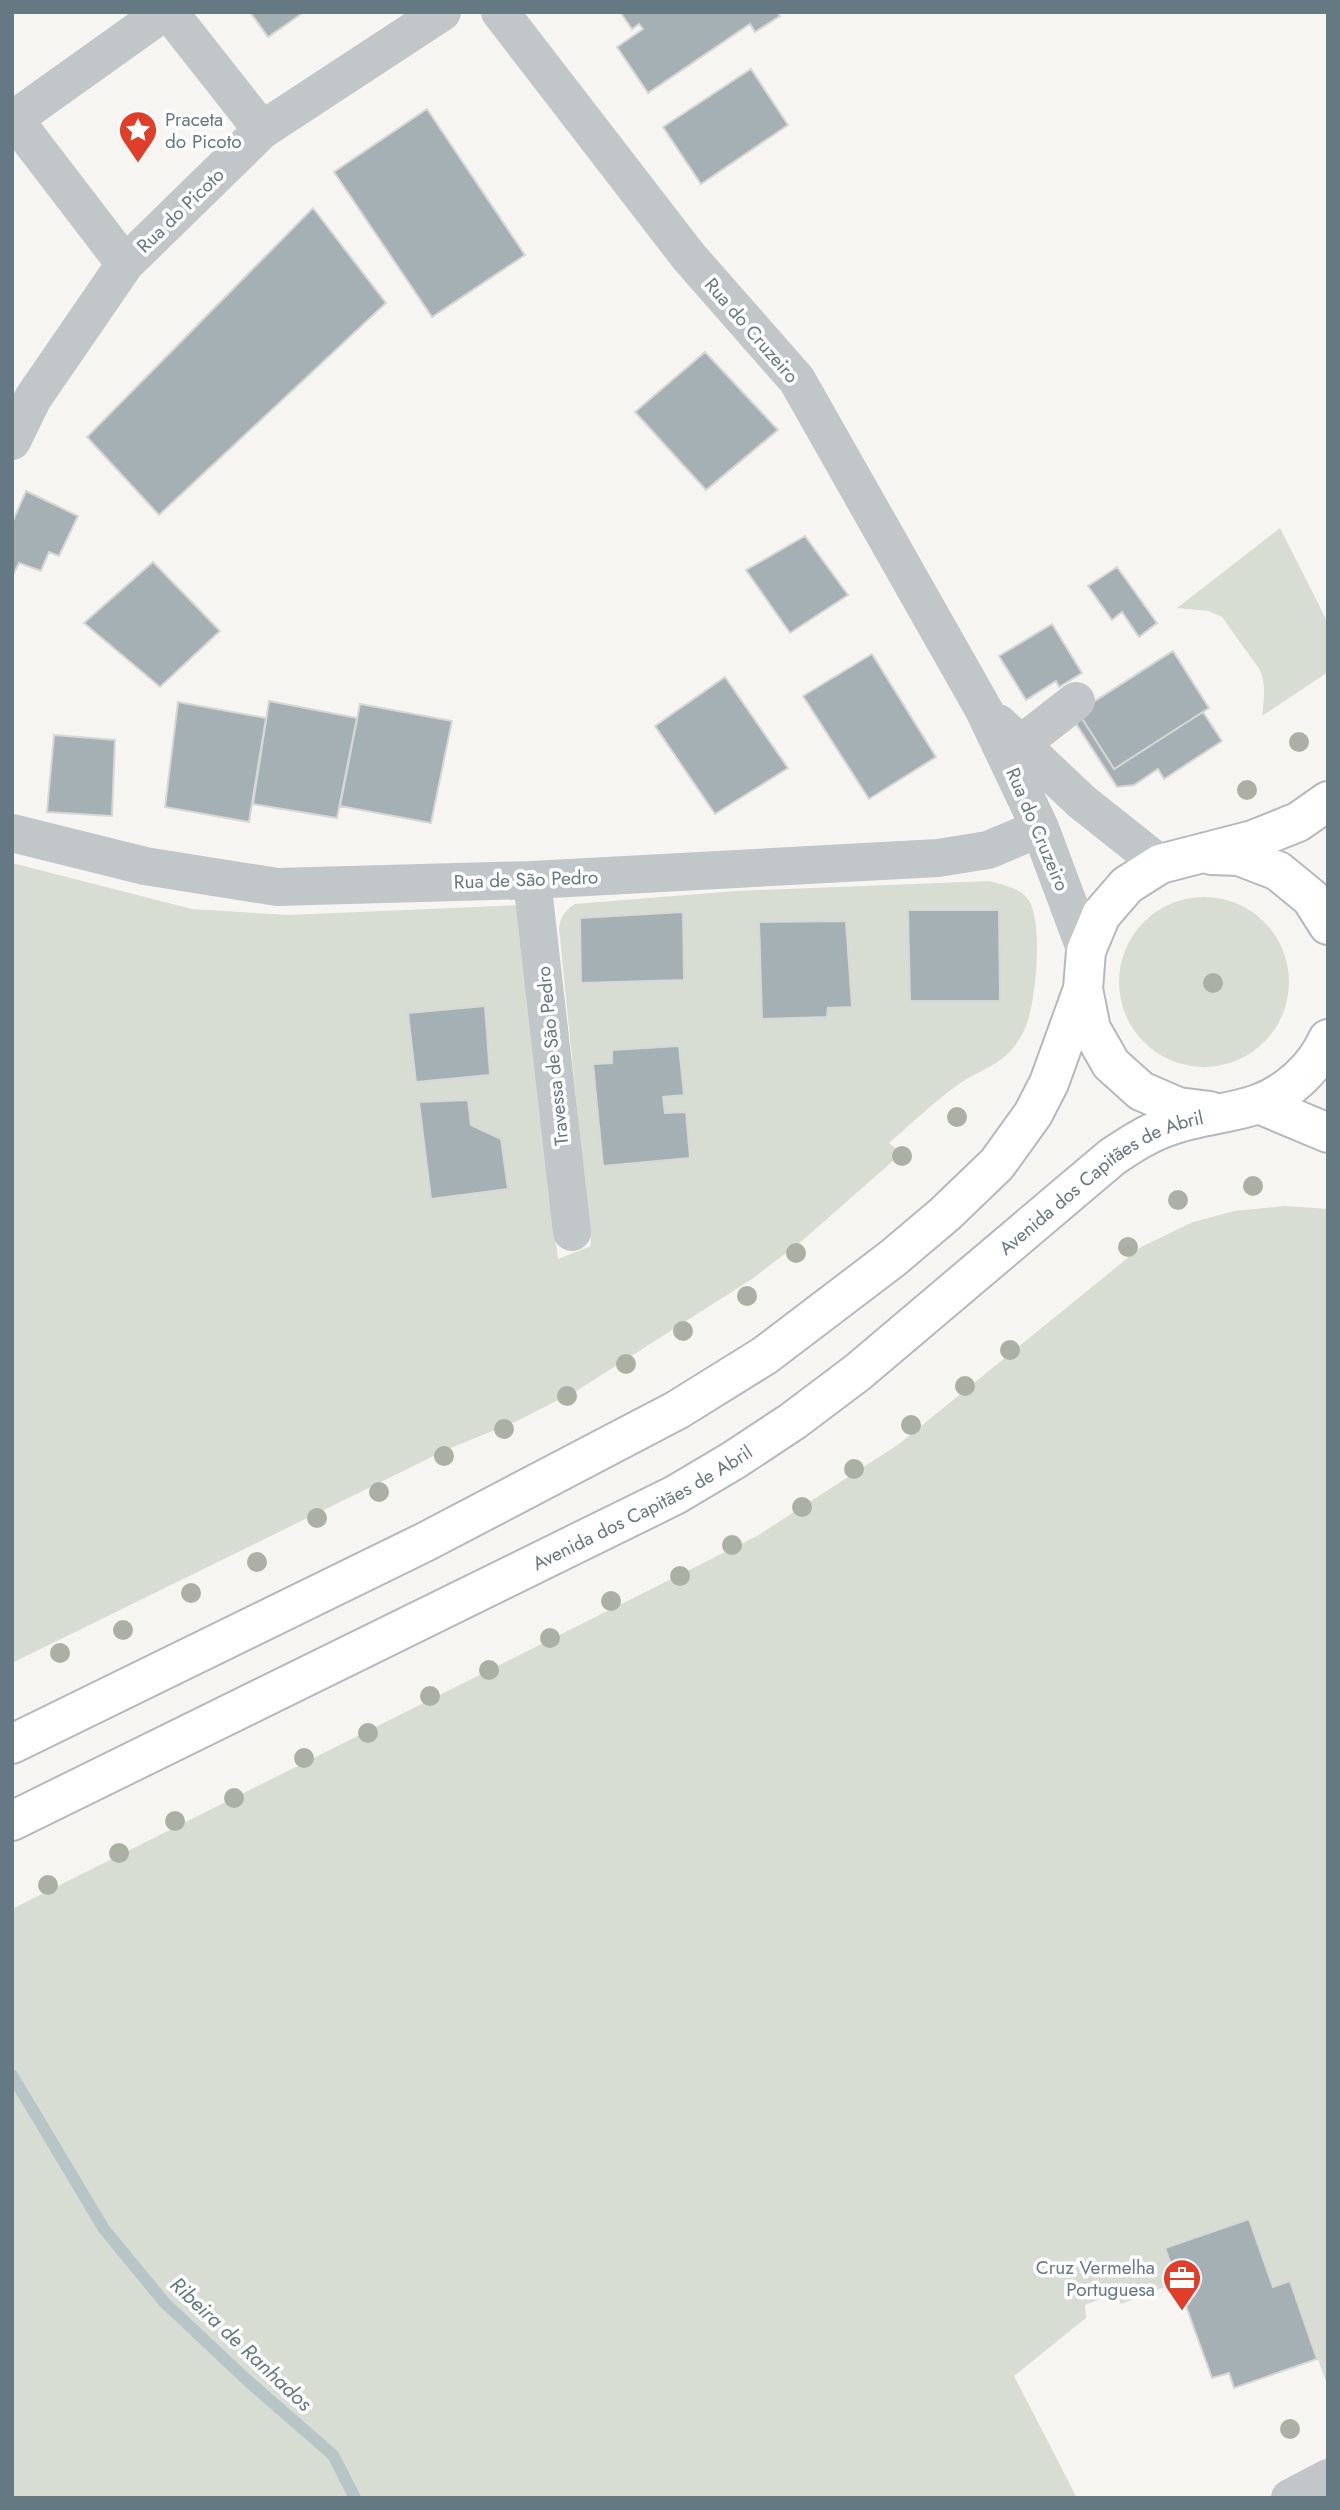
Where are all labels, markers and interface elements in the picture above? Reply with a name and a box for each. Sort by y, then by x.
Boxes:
place label: Praceta do Picoto [165,106,242,155]
place icon: Praceta do Picoto [117,109,159,164]
street label: Rua do Picoto [131,162,230,259]
street label: Rua do Cruzeiro [698,272,805,389]
street label: Rua do Cruzeiro [999,763,1076,895]
street label: Rua de São Pedro [453,863,599,896]
street label: Travessa de São Pedro [530,965,575,1147]
street label: Avenida dos Capitães de Abril [993,1104,1206,1261]
street label: Avenida dos Capitães de Abril [528,1439,758,1577]
place label: Cruz Vermelha Portuguesa [1036,2254,1155,2303]
office icon: Cruz Vermelha Portuguesa [1161,2257,1203,2312]
water label: Ribeira de Ranhados [163,2270,319,2418]

